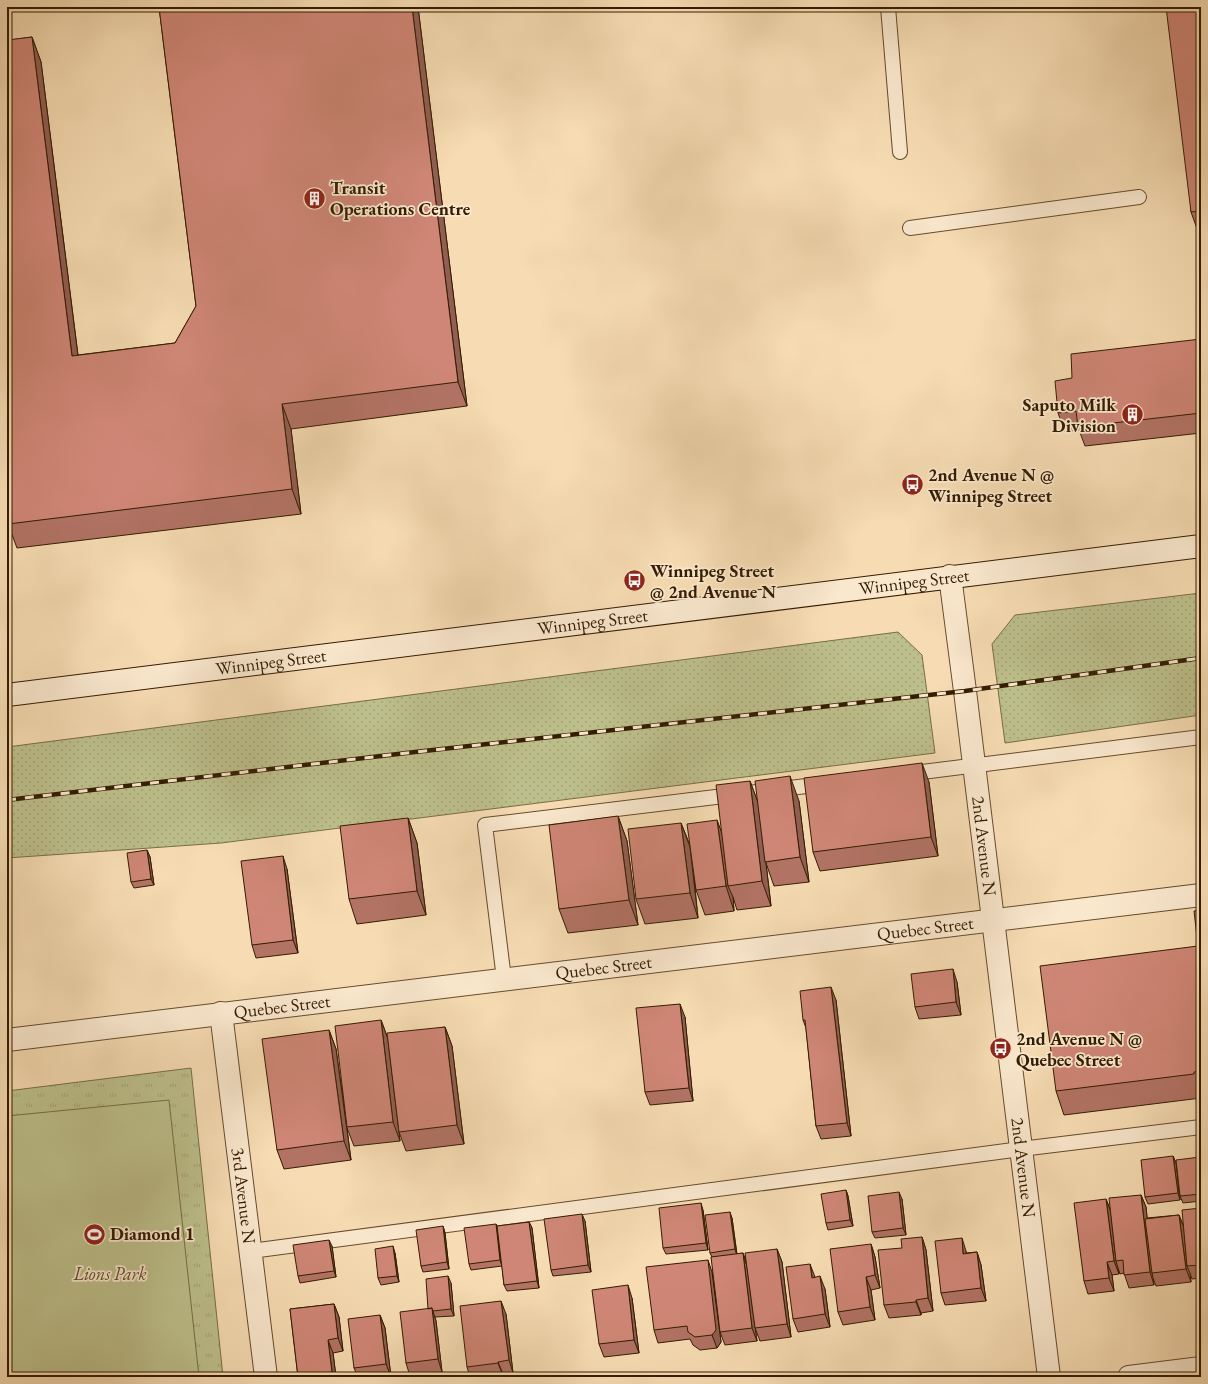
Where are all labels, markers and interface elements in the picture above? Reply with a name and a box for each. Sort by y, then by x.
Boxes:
place label: Transit Operations Centre [330,176,471,220]
building icon: Transit Operations Centre [302,185,328,211]
place label: Saputo Milk Division [1023,393,1117,437]
building icon: Saputo Milk Division [1119,402,1145,428]
place label: 2nd Avenue N @ Winnipeg Street [928,463,1054,507]
bus stop icon: 2nd Avenue N @ Winnipeg Street [900,472,926,498]
place label: Winnipeg Street @ 2nd Avenue N [650,559,777,603]
street label: Winnipeg Street [857,563,971,600]
bus stop icon: Winnipeg Street @ 2nd Avenue N [621,568,647,594]
street label: Winnipeg Street [536,603,649,640]
street label: Winnipeg Street [214,643,328,680]
street label: 2nd Avenue N [967,795,1002,898]
street label: Quebec Street [876,911,975,945]
street label: Quebec Street [554,950,653,984]
street label: Quebec Street [232,989,332,1023]
place label: 2nd Avenue N @ Quebec Street [1016,1027,1142,1071]
bus stop icon: 2nd Avenue N @ Quebec Street [988,1036,1014,1062]
street label: 2nd Avenue N [1006,1116,1041,1219]
street label: 3rd Avenue N [227,1146,262,1246]
sports icon: Diamond 1 [82,1221,108,1247]
place label: Diamond 1 [110,1222,195,1245]
park label: Lions Park [72,1262,147,1285]

